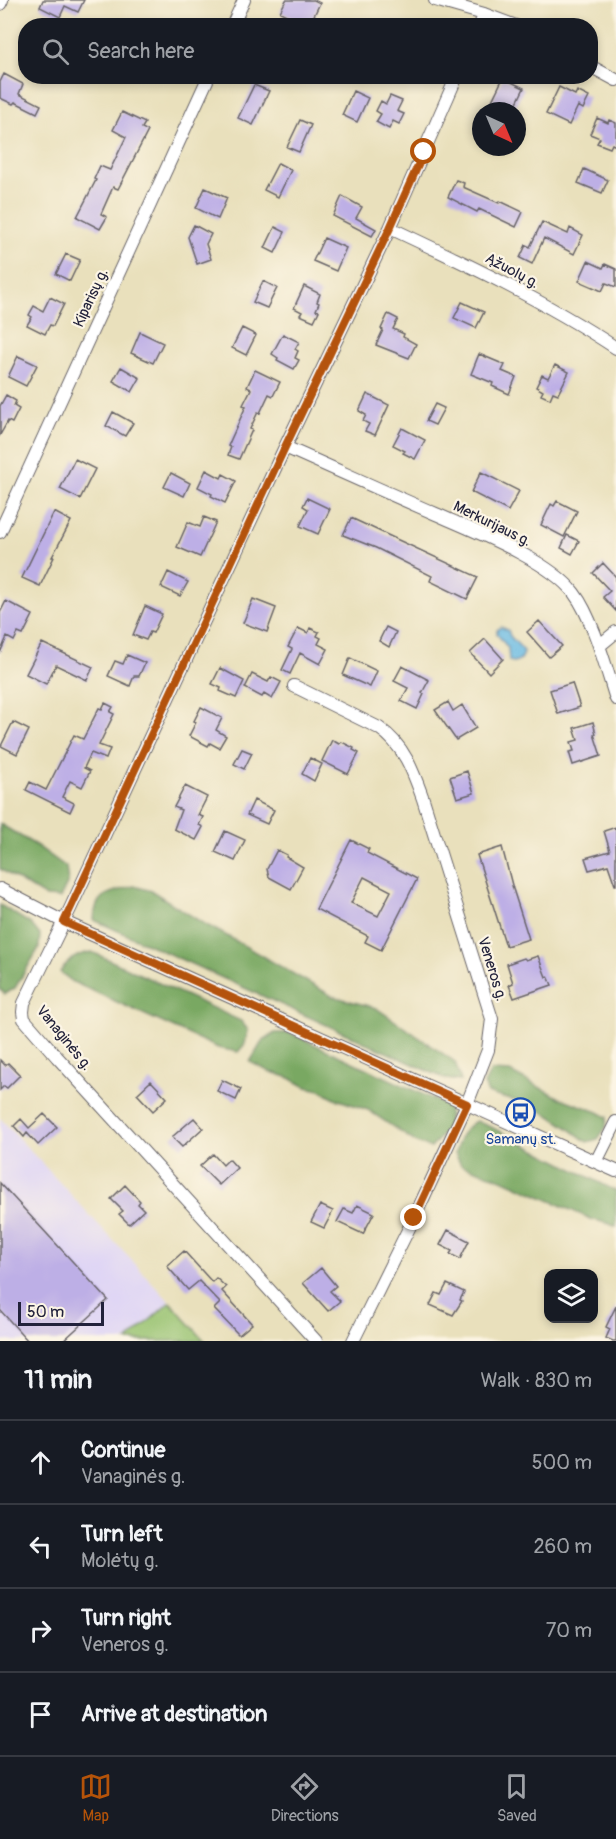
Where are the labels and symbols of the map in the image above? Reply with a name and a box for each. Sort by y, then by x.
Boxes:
north arrow [472,102,526,156]
route start [410,138,436,164]
street label: Ąžuolų g. [482,249,542,293]
street label: Kiparisų g. [69,266,113,330]
street label: Merkurijaus g. [450,497,534,551]
street label: Veneros g. [473,935,511,1003]
street label: Vanaginės g. [32,1002,96,1074]
bus stop icon: Samanų st. [505,1096,537,1128]
place label: Samanų st. [485,1130,557,1149]
route end [400,1204,426,1230]
scale bar [18,1299,104,1326]

